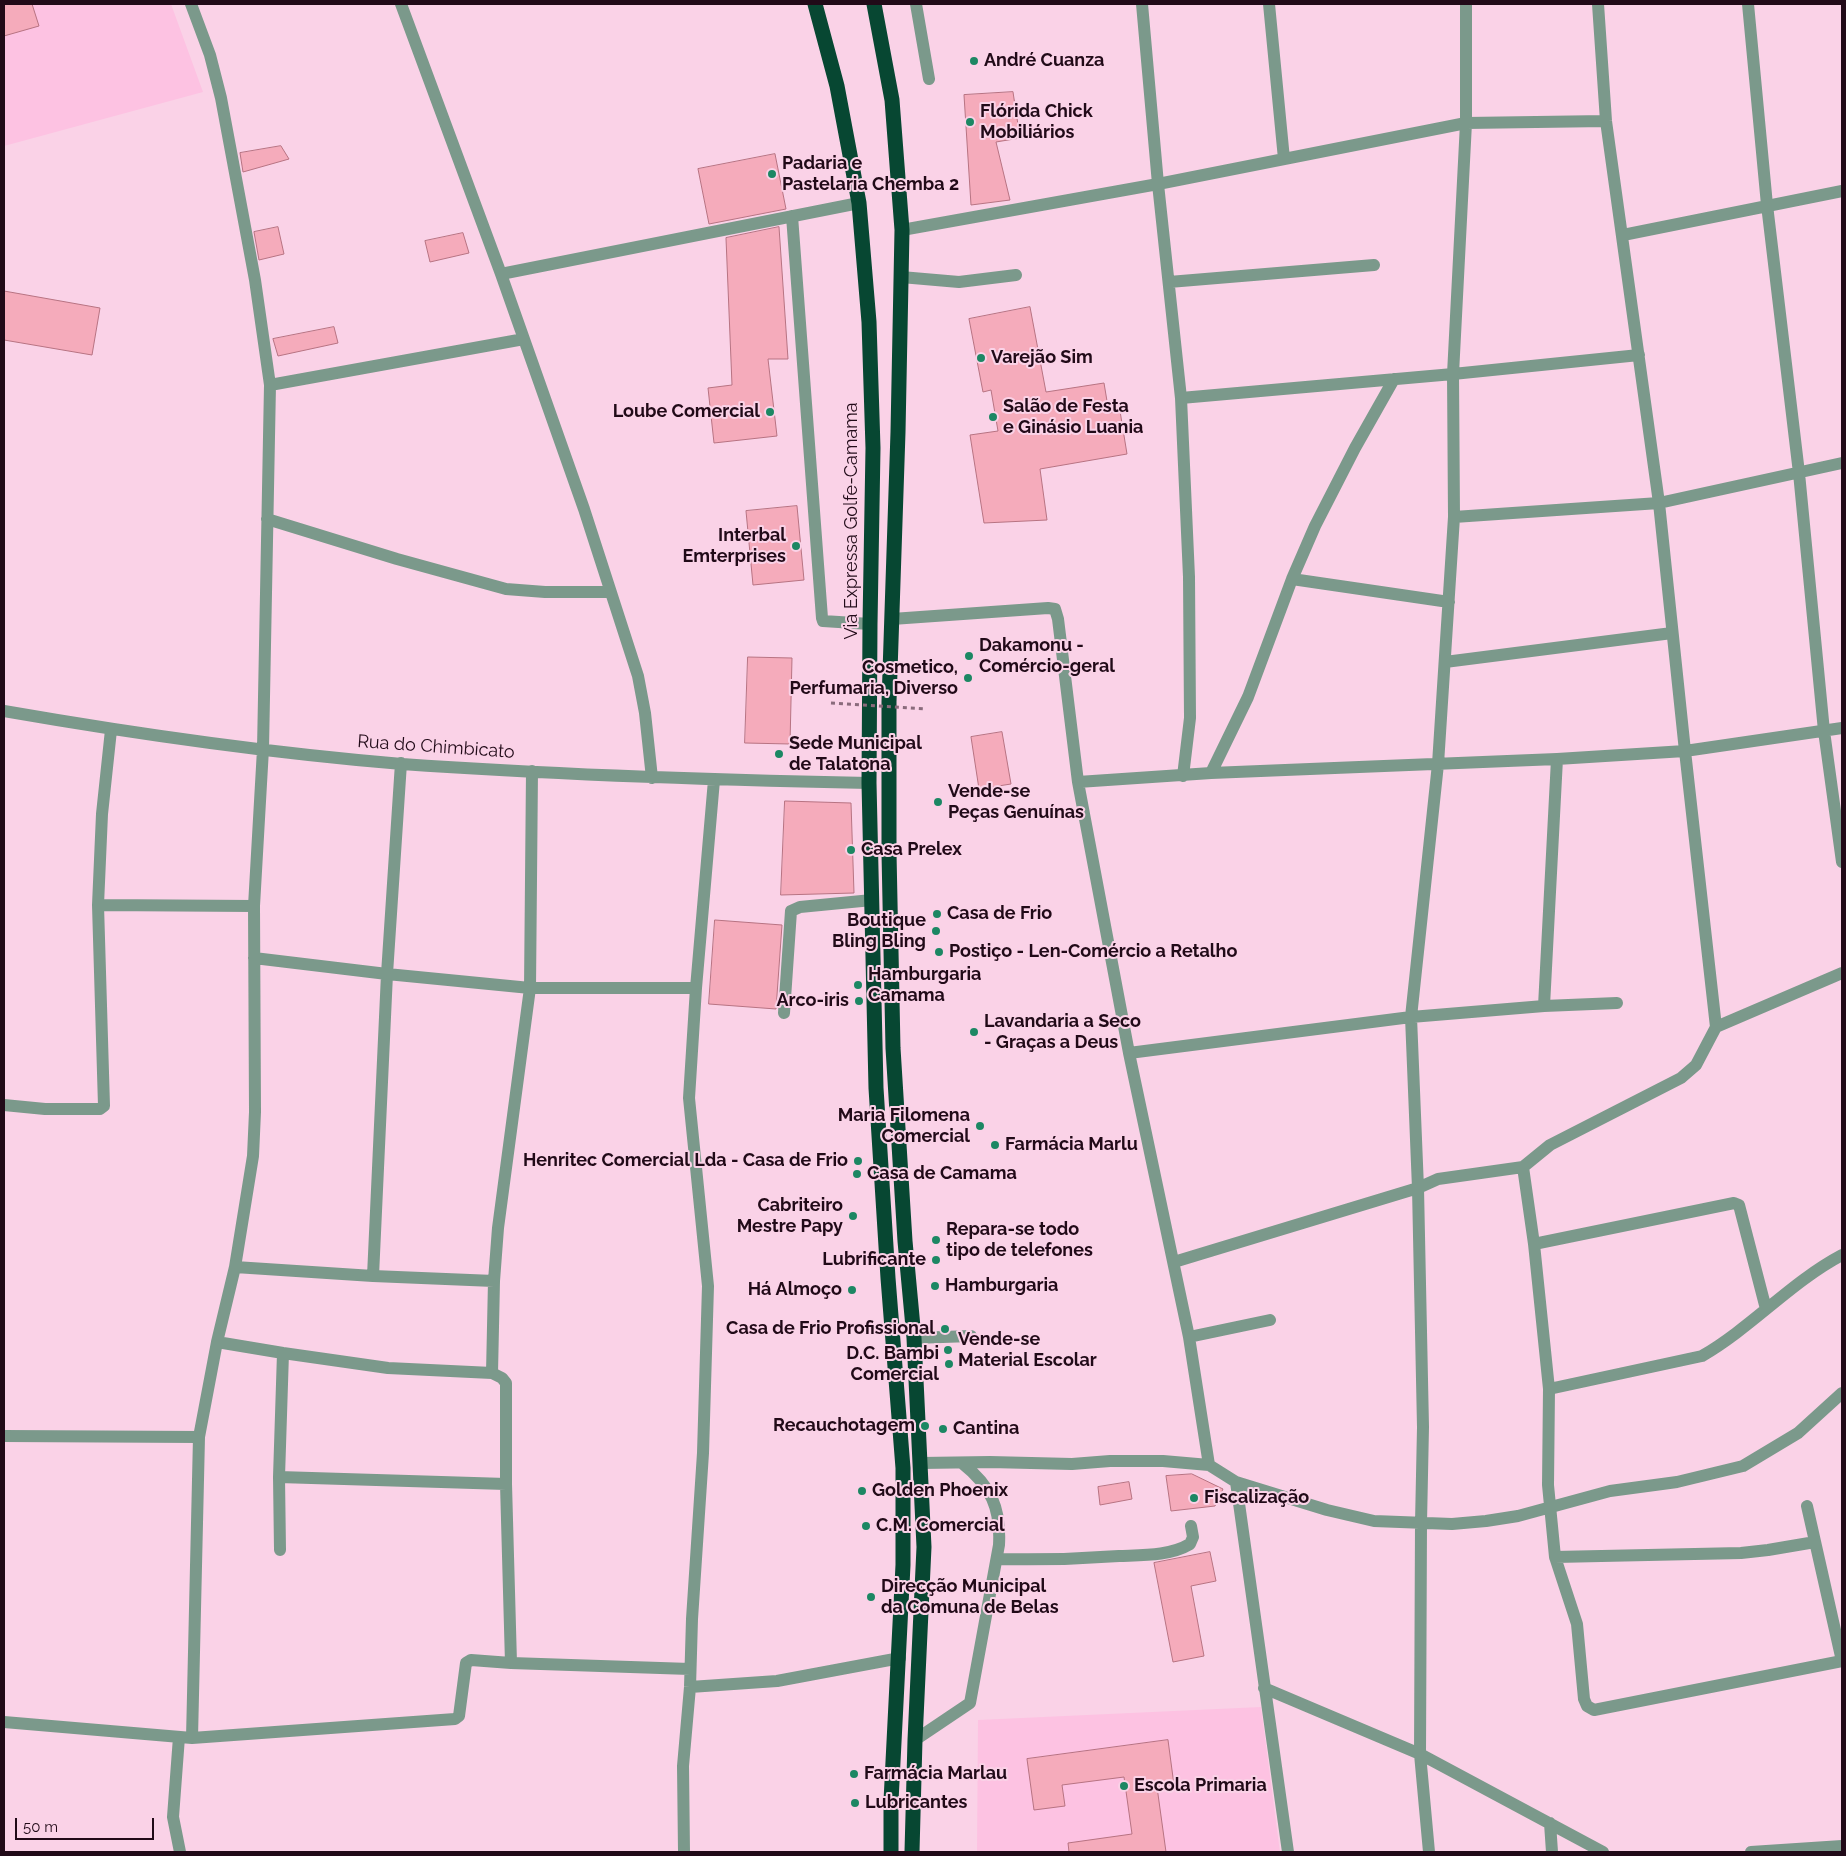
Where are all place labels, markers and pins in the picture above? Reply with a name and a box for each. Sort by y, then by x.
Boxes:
place label: André Cuanza [984,50,1104,72]
marker: André Cuanza [968,55,980,67]
place label: Flórida Chick Mobiliários [980,101,1093,144]
marker: Flórida Chick Mobiliários [964,116,976,128]
place label: Padaria e Pastelaria Chemba 2 [782,153,959,195]
marker: Padaria e Pastelaria Chemba 2 [766,168,778,180]
place label: Varejão Sim [991,347,1093,369]
marker: Varejão Sim [975,352,987,364]
place label: Salão de Festa e Ginásio Luania [1003,396,1143,438]
place label: Loube Comercial [613,401,760,423]
marker: Loube Comercial [764,406,776,418]
marker: Salão de Festa e Ginásio Luania [987,411,999,423]
place label: Interbal Emterprises [682,525,786,568]
marker: Interbal Emterprises [790,540,802,552]
place label: Dakamonu - Comércio-geral [979,635,1115,678]
marker: Dakamonu - Comércio-geral [963,650,975,662]
place label: Cosmetico, Perfumaria, Diverso [789,657,958,700]
marker: Cosmetico, Perfumaria, Diverso [962,672,974,684]
place label: Sede Municipal de Talatona [789,733,922,776]
marker: Sede Municipal de Talatona [773,748,785,760]
place label: Vende-se Peças Genuínas [948,781,1084,824]
marker: Vende-se Peças Genuínas [932,796,944,808]
place label: Casa Prelex [861,839,962,861]
marker: Casa Prelex [845,844,857,856]
place label: Casa de Frio [947,903,1052,925]
marker: Casa de Frio [931,908,943,920]
place label: Boutique Bling Bling [832,910,926,952]
marker: Boutique Bling Bling [930,925,942,937]
place label: Postiço - Len-Comércio a Retalho [949,941,1237,963]
marker: Postiço - Len-Comércio a Retalho [933,946,945,958]
place label: Hamburgaria Camama [868,964,981,1006]
marker: Hamburgaria Camama [852,979,864,991]
place label: Arco-iris [777,990,849,1012]
marker: Arco-iris [853,995,865,1007]
place label: Lavandaria a Seco - Graças a Deus [984,1011,1141,1054]
marker: Lavandaria a Seco - Graças a Deus [968,1026,980,1038]
place label: Maria Filomena Comercial [838,1105,970,1148]
marker: Maria Filomena Comercial [974,1120,986,1132]
place label: Farmácia Marlu [1005,1134,1138,1156]
marker: Farmácia Marlu [989,1139,1001,1151]
place label: Henritec Comercial Lda - Casa de Frio [523,1150,848,1172]
marker: Henritec Comercial Lda - Casa de Frio [852,1155,864,1167]
place label: Casa de Camama [867,1163,1017,1185]
marker: Casa de Camama [851,1168,863,1180]
place label: Cabriteiro Mestre Papy [737,1195,843,1238]
marker: Cabriteiro Mestre Papy [847,1210,859,1222]
place label: Repara-se todo tipo de telefones [946,1219,1093,1262]
marker: Repara-se todo tipo de telefones [930,1234,942,1246]
place label: Lubrificante [822,1249,926,1271]
marker: Lubrificante [930,1254,942,1266]
place label: Hamburgaria [945,1275,1058,1297]
place label: Há Almoço [748,1279,842,1301]
marker: Hamburgaria [929,1280,941,1292]
marker: Há Almoço [846,1284,858,1296]
place label: Casa de Frio Profissional [726,1318,935,1340]
marker: Casa de Frio Profissional [939,1323,951,1335]
place label: Vende-se Material Escolar [958,1329,1097,1372]
place label: D.C. Bambi Comercial [846,1343,939,1386]
marker: Vende-se Material Escolar [942,1344,954,1356]
marker: D.C. Bambi Comercial [943,1358,955,1370]
place label: Recauchotagem [773,1415,915,1437]
place label: Cantina [953,1418,1019,1440]
marker: Recauchotagem [919,1420,931,1432]
marker: Cantina [937,1423,949,1435]
place label: Golden Phoenix [872,1480,1008,1502]
marker: Golden Phoenix [856,1485,868,1497]
place label: Fiscalização [1204,1487,1309,1509]
marker: Fiscalização [1188,1492,1200,1504]
place label: C.M. Comercial [876,1515,1005,1537]
marker: C.M. Comercial [860,1520,872,1532]
place label: Direcção Municipal da Comuna de Belas [881,1576,1059,1618]
marker: Direcção Municipal da Comuna de Belas [865,1591,877,1603]
place label: Farmácia Marlau [864,1763,1007,1785]
marker: Farmácia Marlau [848,1768,860,1780]
place label: Escola Primaria [1134,1775,1267,1797]
marker: Escola Primaria [1118,1780,1130,1792]
place label: Lubricantes [865,1792,967,1814]
marker: Lubricantes [849,1797,861,1809]

